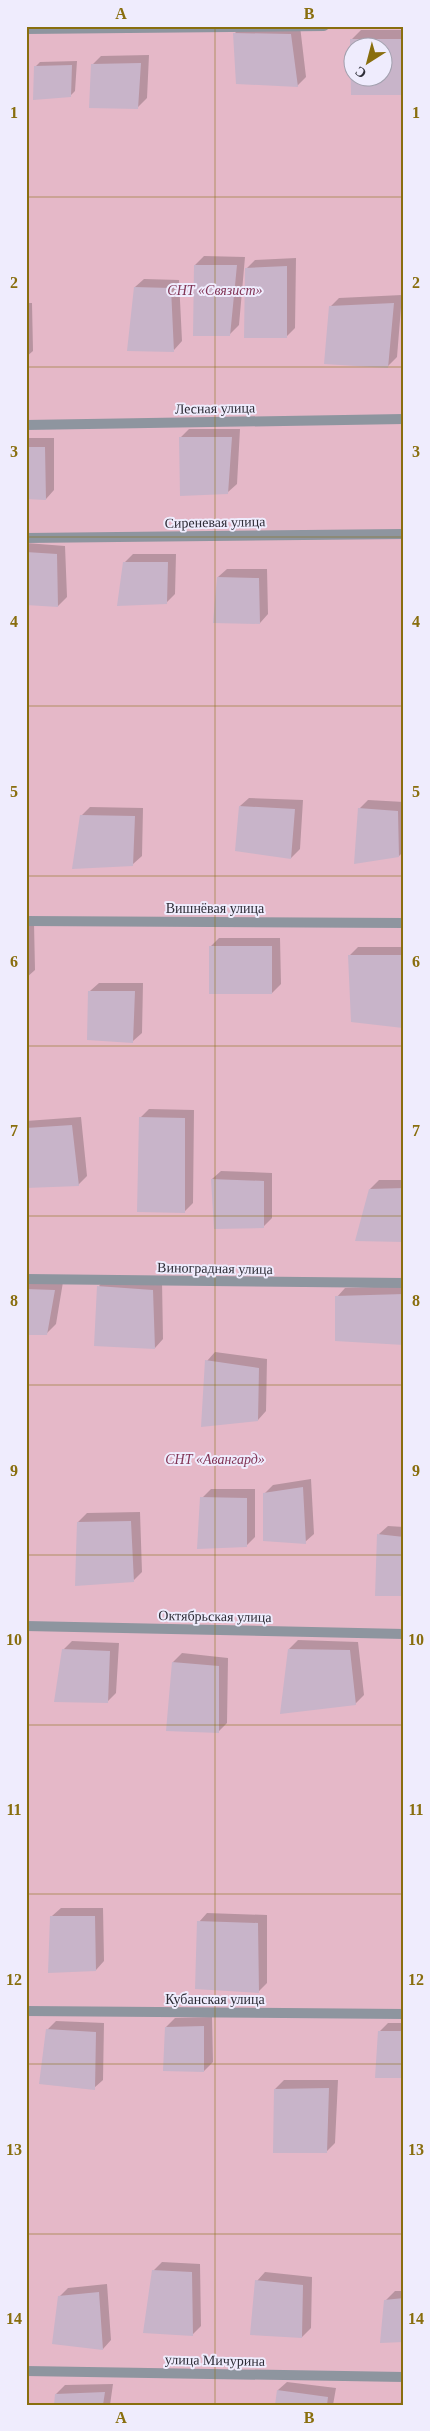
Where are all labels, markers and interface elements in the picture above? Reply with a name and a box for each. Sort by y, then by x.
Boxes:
text: A [115,5,127,22]
text: B [304,5,315,22]
north arrow [342,38,392,88]
text: С [352,63,369,81]
text: 1 [10,104,18,121]
text: 1 [412,104,420,121]
text: 2 [10,274,18,291]
text: 2 [412,274,420,291]
park label: СНТ «Связист» [167,283,263,298]
street label: Лесная улица [175,400,256,417]
text: 3 [10,443,18,460]
text: 3 [412,443,420,460]
street label: Сиреневая улица [164,514,266,531]
text: 4 [10,613,18,630]
text: 4 [412,613,420,630]
text: 5 [10,783,18,800]
text: 5 [412,783,420,800]
street label: Вишнёвая улица [166,901,265,916]
text: 6 [10,953,18,970]
text: 6 [412,953,420,970]
text: 7 [10,1122,18,1139]
text: 7 [412,1122,420,1139]
street label: Виноградная улица [157,1260,274,1277]
text: 8 [10,1292,18,1309]
text: 8 [412,1292,420,1309]
park label: СНТ «Авангард» [165,1452,265,1467]
text: 9 [10,1462,18,1479]
text: 9 [412,1462,420,1479]
street label: Октябрьская улица [158,1608,272,1625]
text: 10 [6,1631,22,1648]
text: 10 [408,1631,424,1648]
text: 11 [6,1801,22,1818]
text: 11 [408,1801,424,1818]
text: 12 [6,1971,22,1988]
text: 12 [408,1971,424,1988]
street label: Кубанская улица [165,1992,266,2007]
text: 13 [6,2141,22,2158]
text: 13 [408,2141,424,2158]
text: 14 [6,2310,22,2327]
text: 14 [408,2310,424,2327]
street label: улица Мичурина [165,2352,266,2369]
text: A [115,2409,127,2426]
text: B [304,2409,315,2426]

